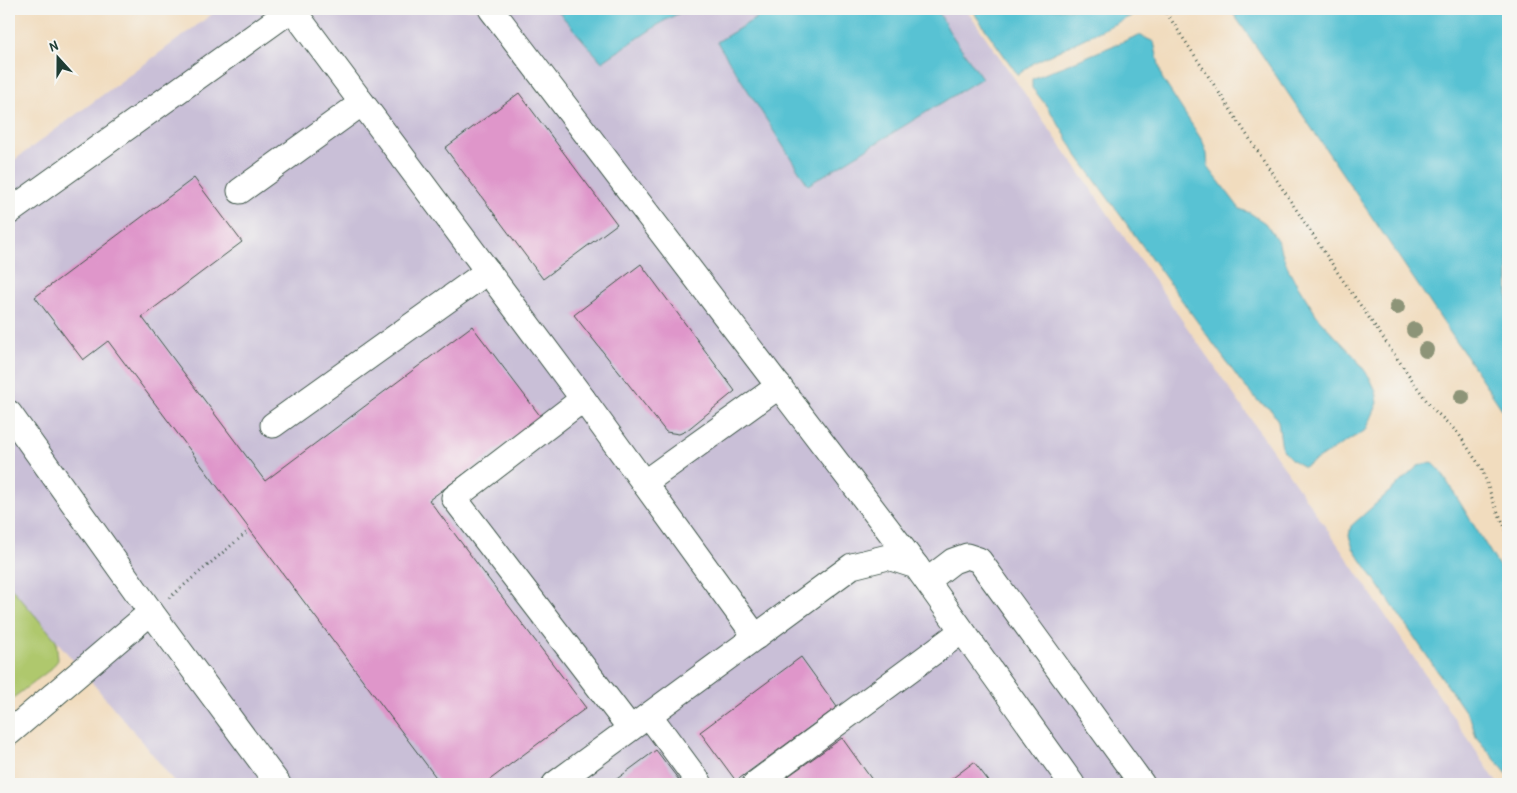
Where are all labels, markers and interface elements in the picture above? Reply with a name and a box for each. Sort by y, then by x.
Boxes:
north arrow [32,32,82,82]
text: N [46,35,61,56]

